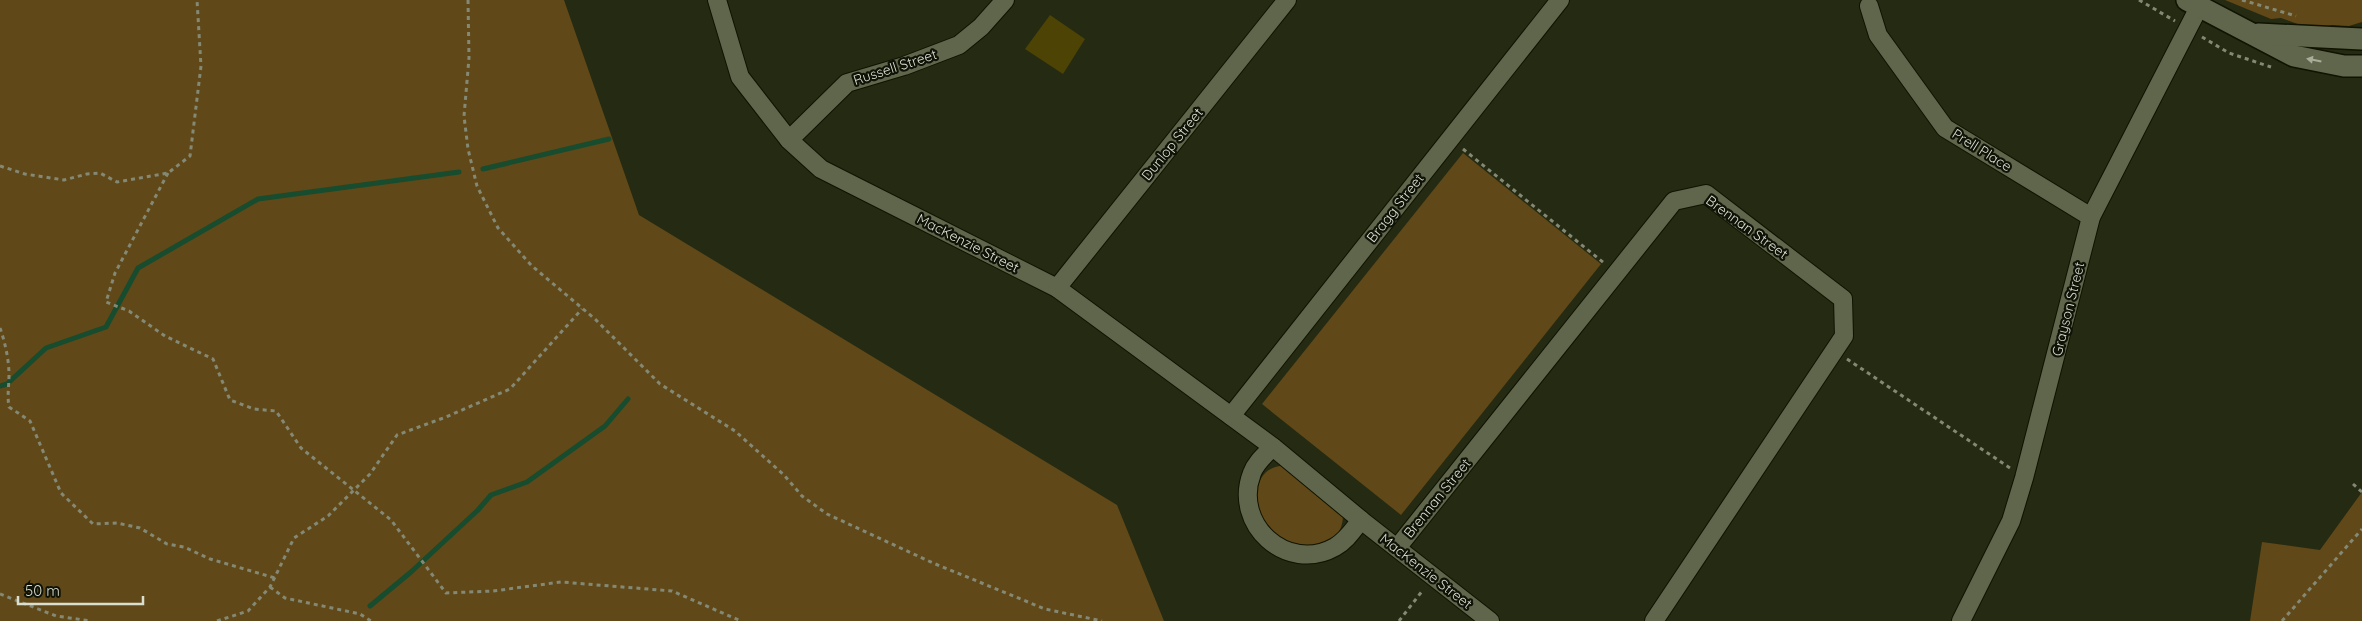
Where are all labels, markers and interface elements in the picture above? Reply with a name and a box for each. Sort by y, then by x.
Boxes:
street label: Russell Street [851,45,939,89]
one-way arrow [2306,56,2321,64]
street label: Dunlop Street [1137,104,1207,184]
street label: Prell Place [1949,125,2015,175]
street label: Bragg Street [1363,170,1428,246]
street label: Brennan Street [1702,191,1792,263]
street label: MacKenzie Street [914,210,1022,277]
street label: Grayson Street [2048,260,2088,358]
street label: Brennan Street [1399,454,1475,541]
street label: MacKenzie Street [1376,529,1476,613]
scale bar [18,574,142,606]
text: 50 m [25,581,60,600]

